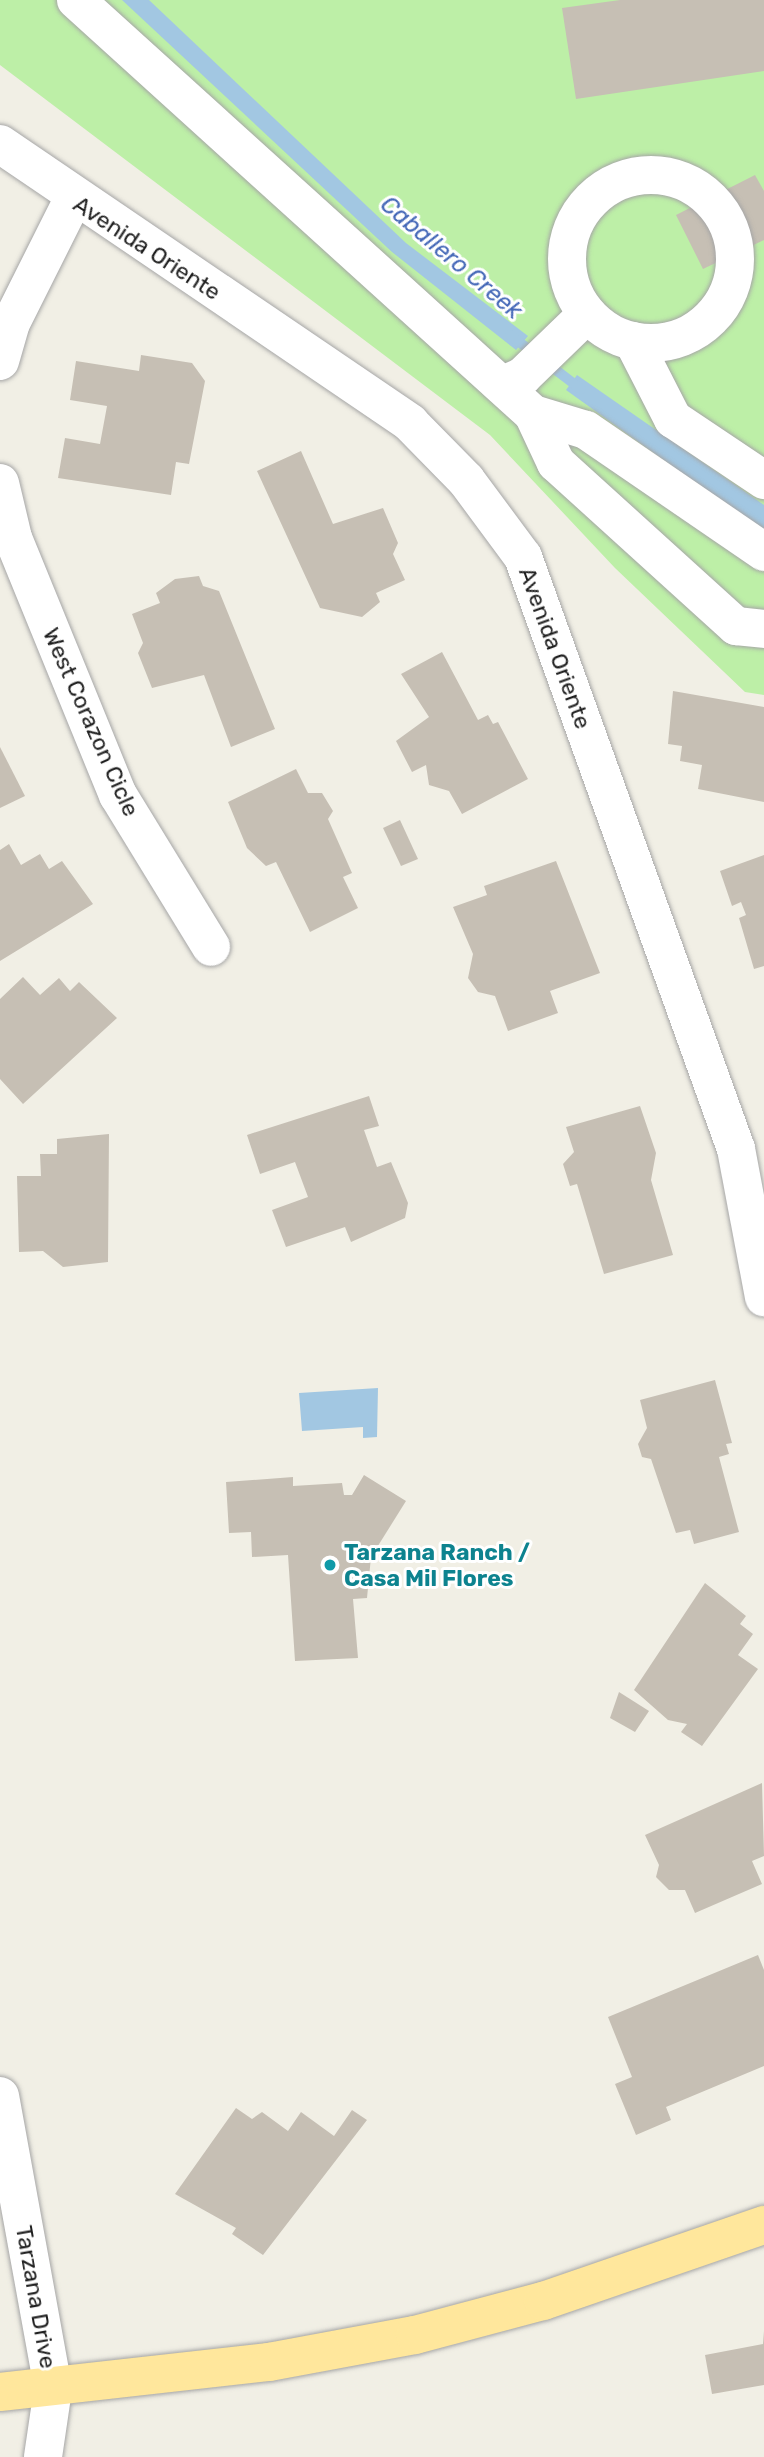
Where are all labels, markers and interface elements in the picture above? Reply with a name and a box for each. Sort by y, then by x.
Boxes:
street label: Avenida Oriente [68,190,226,306]
water label: Caballero Creek [374,190,528,326]
street label: Avenida Oriente [513,563,597,733]
street label: West Corazon Cicle [37,624,145,820]
place label: Tarzana Ranch / Casa Mil Flores [344,1538,530,1592]
marker: Tarzana Ranch / Casa Mil Flores [322,1557,338,1573]
street label: Tarzana Drive [10,2223,62,2371]

